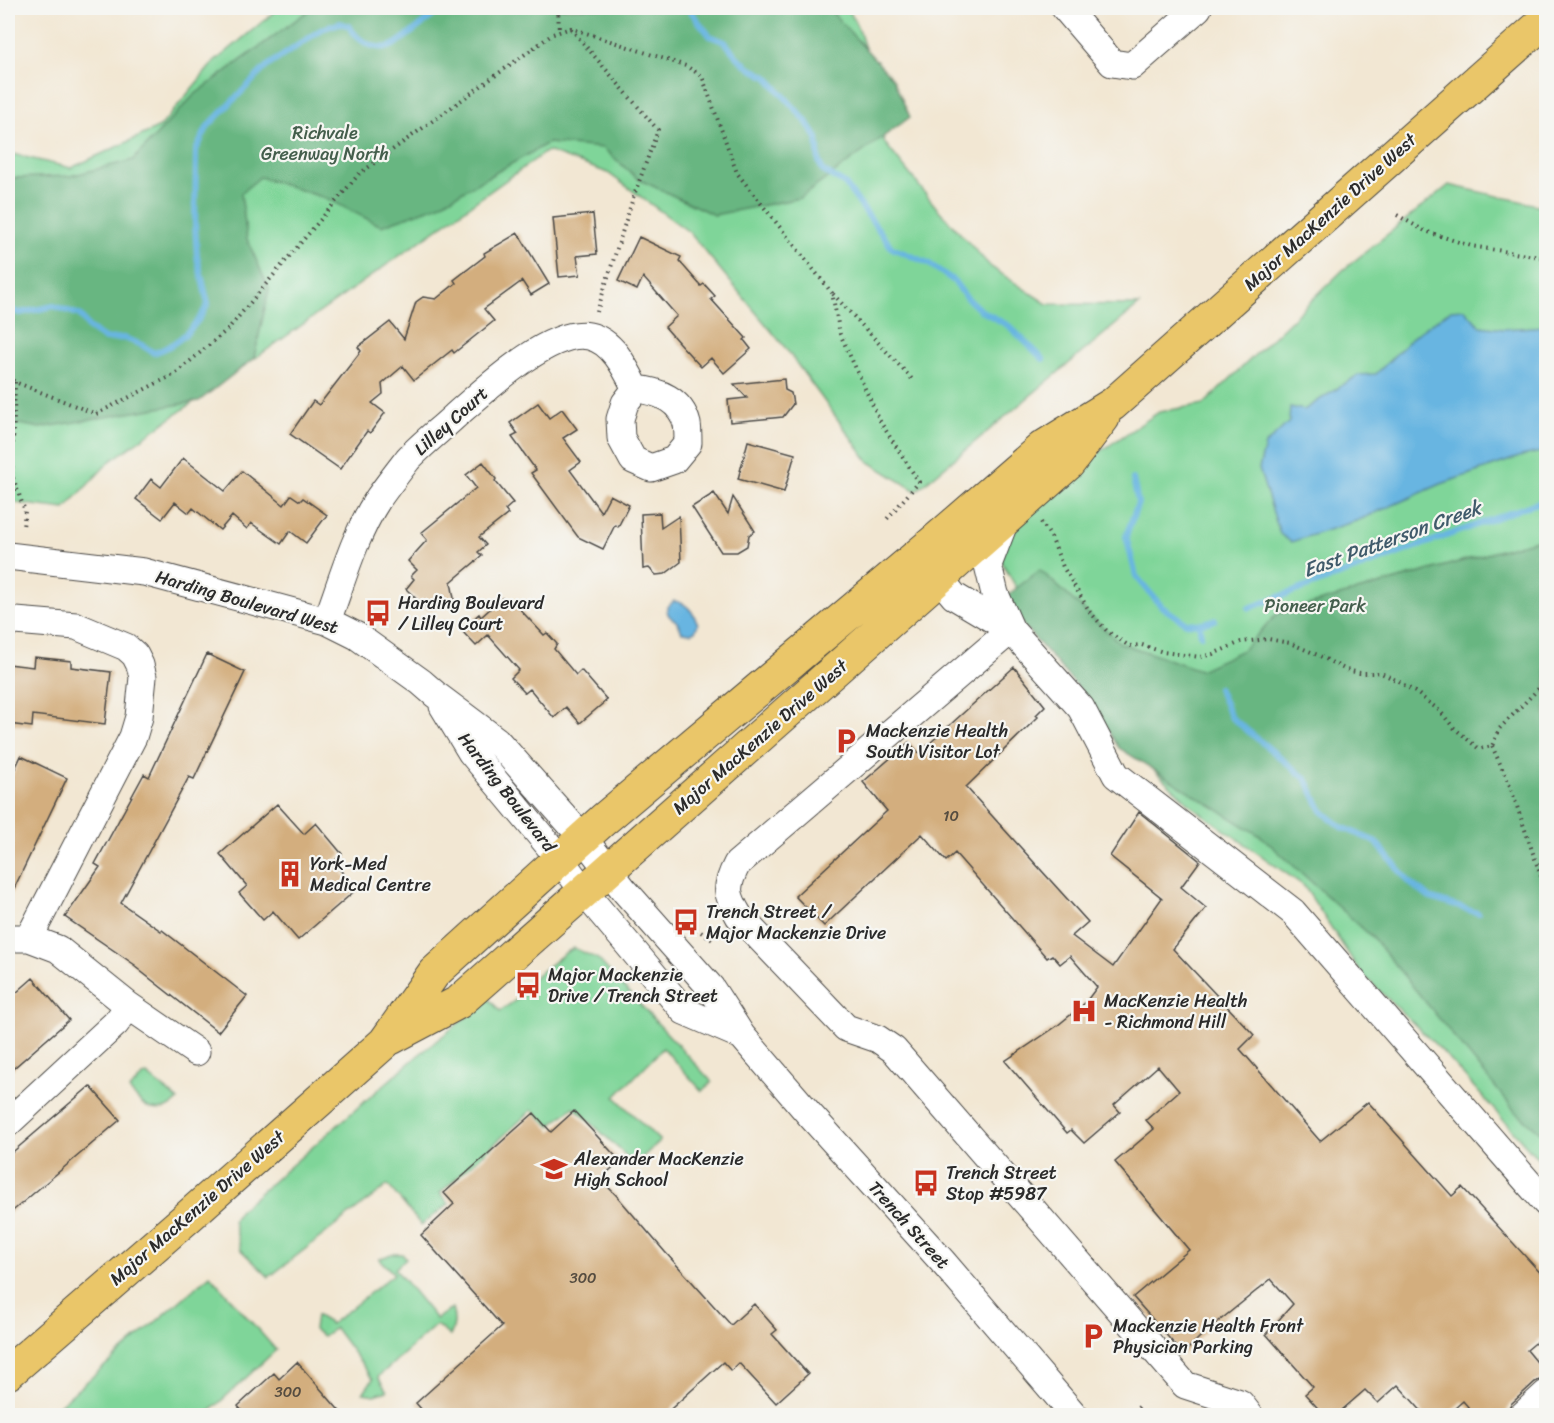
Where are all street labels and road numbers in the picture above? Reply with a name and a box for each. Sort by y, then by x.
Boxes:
street label: Major MacKenzie Drive West [1236,124,1425,299]
street label: Lilley Court [406,378,496,464]
street label: Harding Boulevard West [152,561,342,643]
street label: Major MacKenzie Drive West [665,651,856,823]
street label: Harding Boulevard [450,725,565,860]
street label: Major MacKenzie Drive West [102,1122,293,1294]
street label: Trench Street [860,1173,958,1277]

